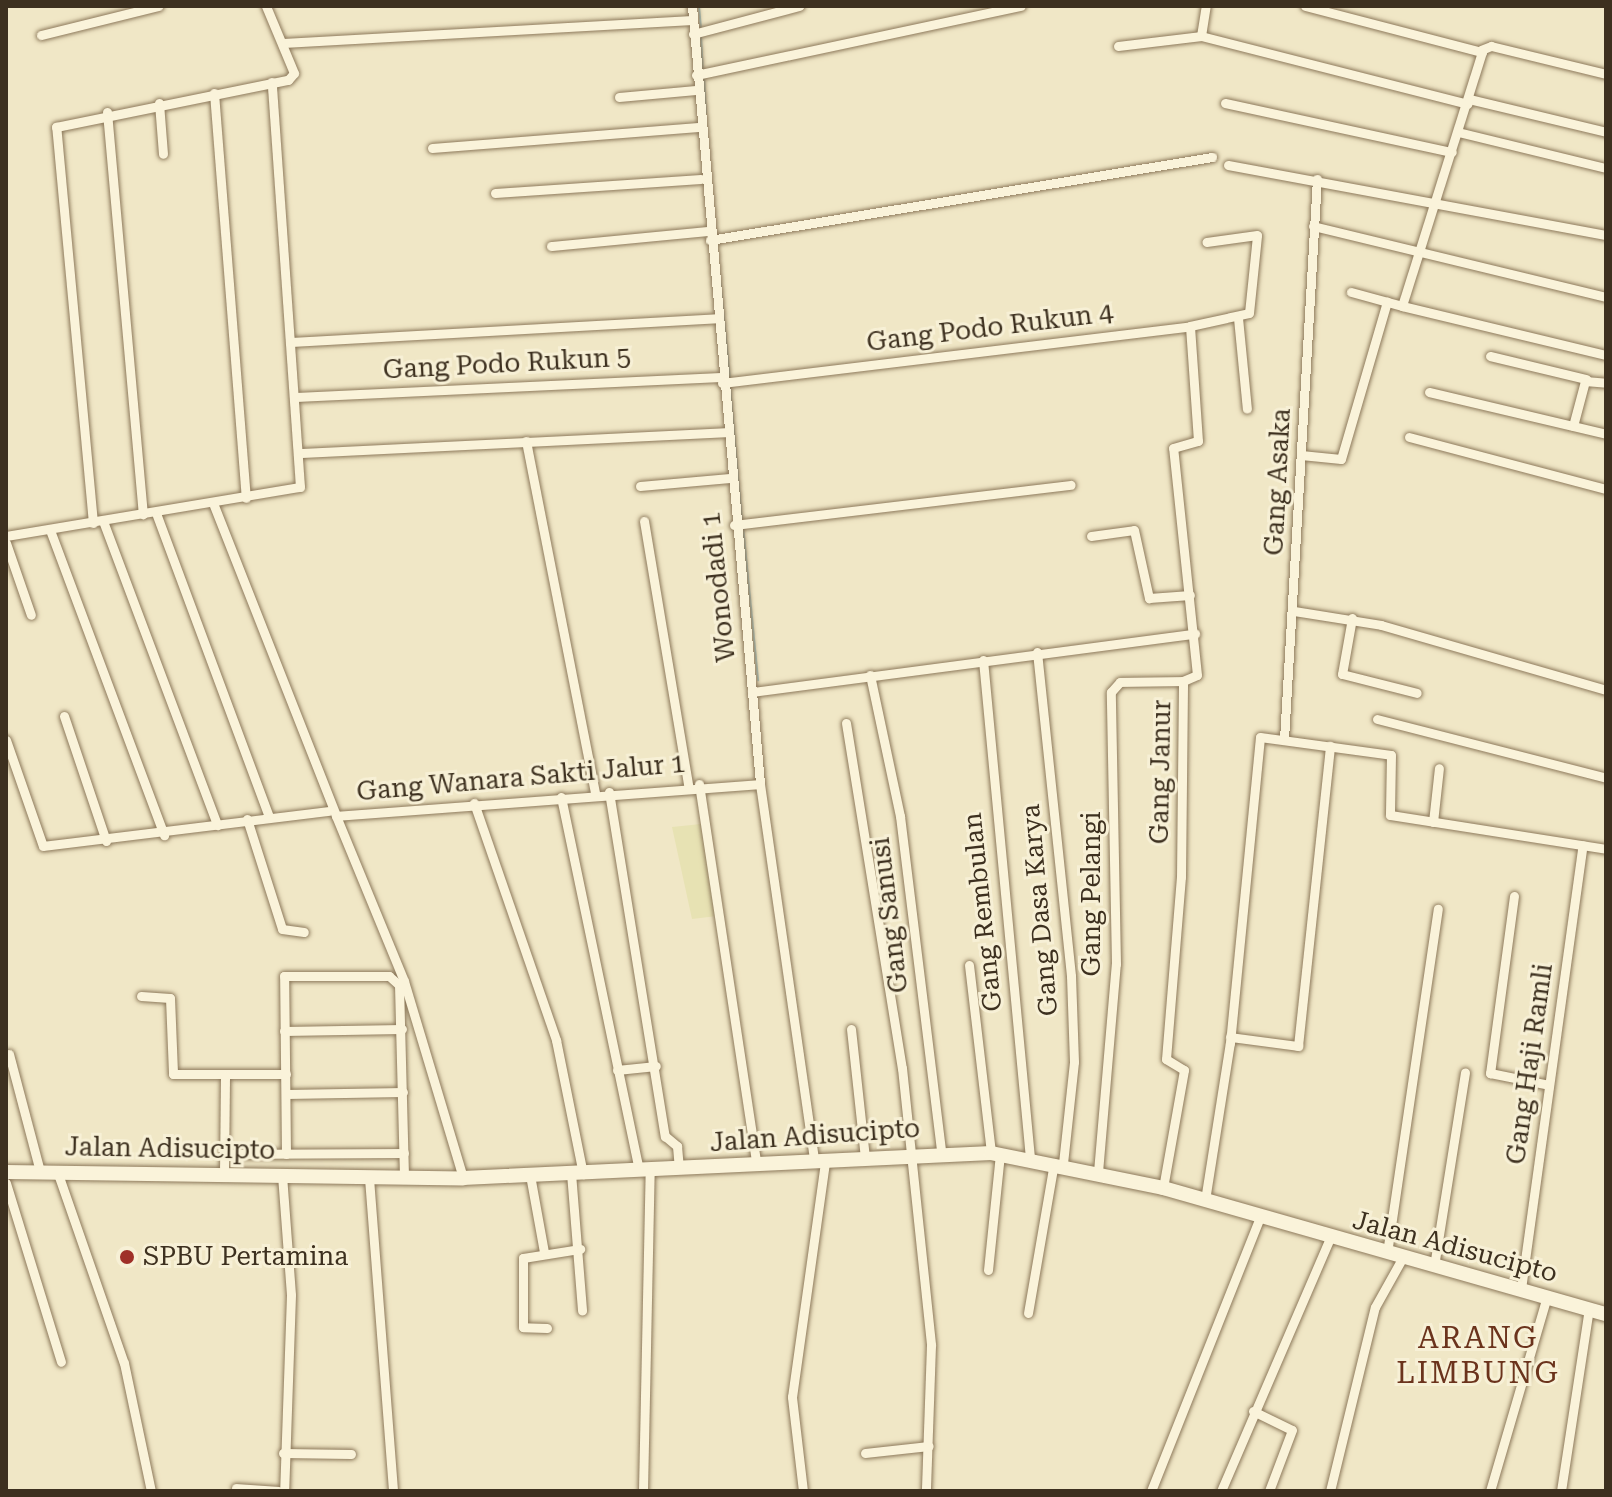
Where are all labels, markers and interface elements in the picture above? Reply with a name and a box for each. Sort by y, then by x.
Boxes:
street label: Gang Podo Rukun 4 [865,297,1115,359]
street label: Gang Podo Rukun 5 [382,342,632,386]
street label: Gang Asaka [1259,408,1297,556]
street label: Wonodadi 1 [696,510,742,664]
street label: Gang Janur [1144,700,1178,844]
street label: Gang Wanara Sakti Jalur 1 [355,748,687,808]
street label: Gang Dasa Karya [1015,803,1065,1017]
street label: Gang Rembulan [957,811,1009,1013]
street label: Gang Pelangi [1076,812,1108,976]
street label: Gang Sanusi [865,835,915,995]
street label: Gang Haji Ramli [1500,962,1560,1166]
street label: Jalan Adisucipto [709,1113,921,1159]
street label: Jalan Adisucipto [64,1132,276,1166]
street label: Jalan Adisucipto [1349,1205,1561,1289]
place label: SPBU Pertamina [143,1241,348,1273]
marker: SPBU Pertamina [118,1248,136,1266]
district label: ARANG LIMBUNG [1396,1320,1560,1390]

